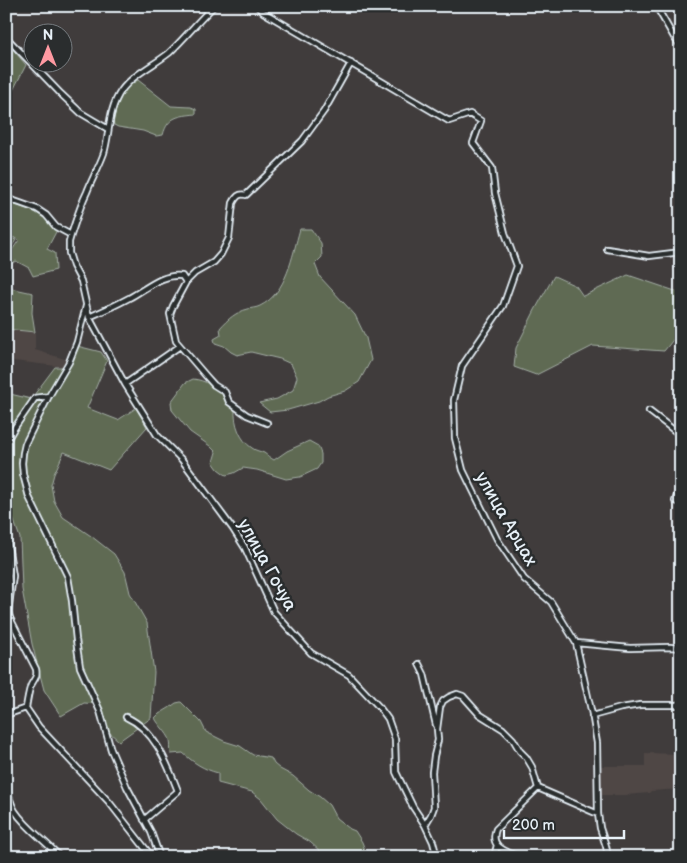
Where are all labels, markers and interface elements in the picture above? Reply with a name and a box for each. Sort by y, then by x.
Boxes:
north arrow [22,22,72,72]
text: N [43,27,53,44]
street label: улица Арцах [471,468,541,570]
street label: улица Гочуа [233,515,301,615]
scale bar [504,808,624,840]
text: 200 m [512,816,555,835]

